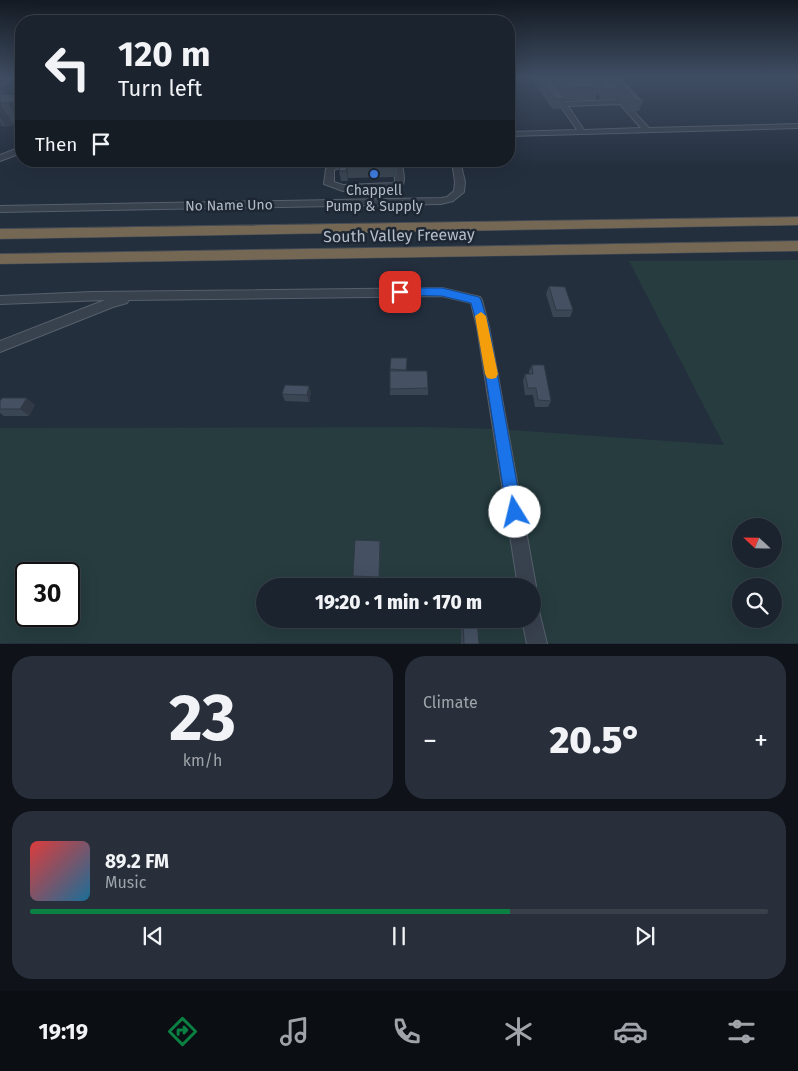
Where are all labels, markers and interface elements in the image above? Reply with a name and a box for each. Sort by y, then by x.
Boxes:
text: 120 m [118,33,211,75]
icon: left [35,35,100,100]
text: Turn left [118,75,202,102]
icon: arrive [87,130,115,158]
text: Then [35,133,77,156]
marker: Chappell Pump & Supply [368,168,380,180]
place label: Chappell Pump & Supply [325,182,423,215]
street label: No Name Uno [185,196,273,215]
street label: South Valley Freeway [323,225,475,246]
pin [379,271,421,313]
icon: arrive [386,278,414,306]
position arrow [488,485,540,537]
north arrow [732,518,782,568]
map controls [732,518,782,628]
speed limit sign: 30 [15,562,80,627]
button: search [732,578,782,628]
text: 19:20 · 1 min · 170 m [315,591,482,614]
text: 23 [169,679,236,757]
text: Climate [423,693,478,712]
text: 20.5° [549,717,642,763]
text: − [423,724,437,757]
text: + [754,724,768,757]
text: km/h [183,751,222,770]
text: 89.2 FM [105,850,169,873]
text: Music [105,873,146,892]
icon: previous [139,922,167,950]
icon: pause [385,922,413,950]
icon: next [631,922,659,950]
icon: directions [165,1014,200,1049]
icon: music [277,1014,312,1049]
icon: phone [389,1014,424,1049]
icon: climate [501,1014,536,1049]
icon: car [613,1014,648,1049]
icon: filters [724,1014,759,1049]
text: 19:19 [38,1018,88,1045]

